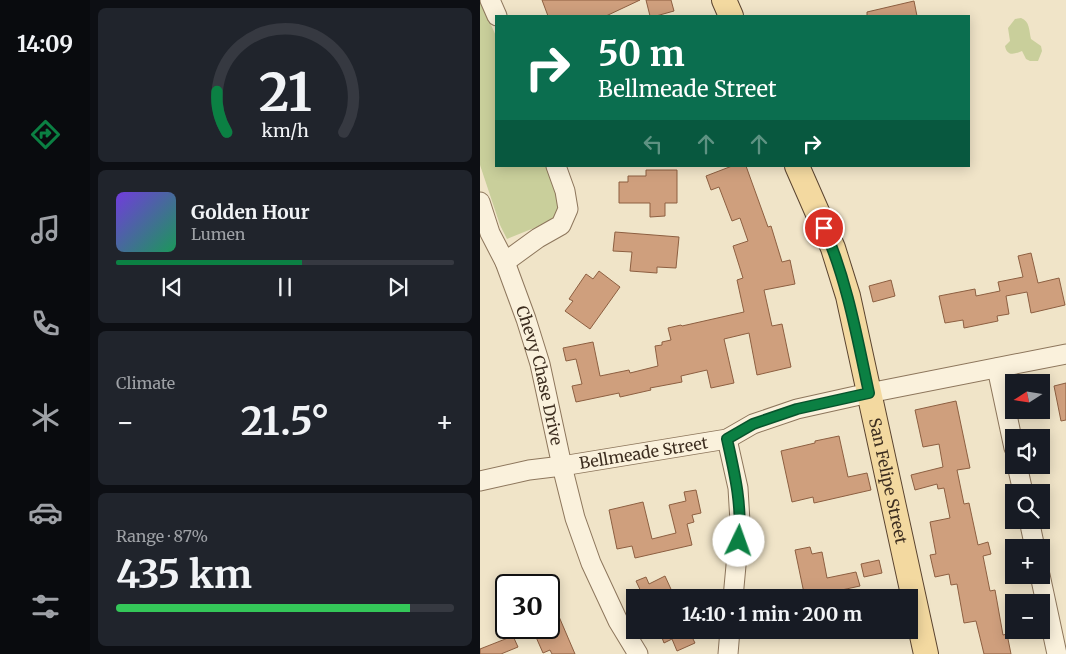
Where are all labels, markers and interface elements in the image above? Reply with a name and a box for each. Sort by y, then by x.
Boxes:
text: 14:09 [17,30,73,58]
text: 50 m [598,32,685,76]
icon: right [515,35,580,100]
text: 21 [258,60,312,125]
text: Bellmeade Street [598,75,777,103]
icon: directions [28,117,63,152]
text: km/h [261,119,309,142]
icon: left [639,130,667,158]
icon: ahead [692,130,720,158]
icon: ahead [745,130,773,158]
icon: right [798,130,826,158]
text: Golden Hour [191,200,310,224]
pin [803,207,845,249]
icon: music [28,212,63,247]
icon: arrive [810,214,838,242]
text: Lumen [191,224,245,244]
icon: previous [158,273,186,301]
icon: pause [271,273,299,301]
icon: next [384,273,412,301]
street label: Chevy Chase Drive [512,303,567,447]
icon: phone [28,306,63,341]
text: Climate [116,373,175,393]
north arrow [1005,374,1050,419]
map controls [1005,374,1050,639]
text: 21.5° [241,398,329,445]
icon: climate [28,400,63,435]
text: − [116,404,135,440]
text: + [435,404,454,440]
street label: San Felipe Street [865,416,912,546]
button: sound [1005,429,1050,474]
street label: Bellmeade Street [578,432,710,473]
button: search [1005,484,1050,529]
icon: car [28,495,63,530]
position arrow [712,514,764,566]
text: Range · 87% [116,526,208,546]
button: + [1005,539,1050,584]
text: 435 km [116,551,252,598]
speed limit sign: 30 [495,574,560,639]
icon: filters [28,589,63,624]
button: − [1005,594,1050,639]
text: 14:10 · 1 min · 200 m [682,602,862,626]

